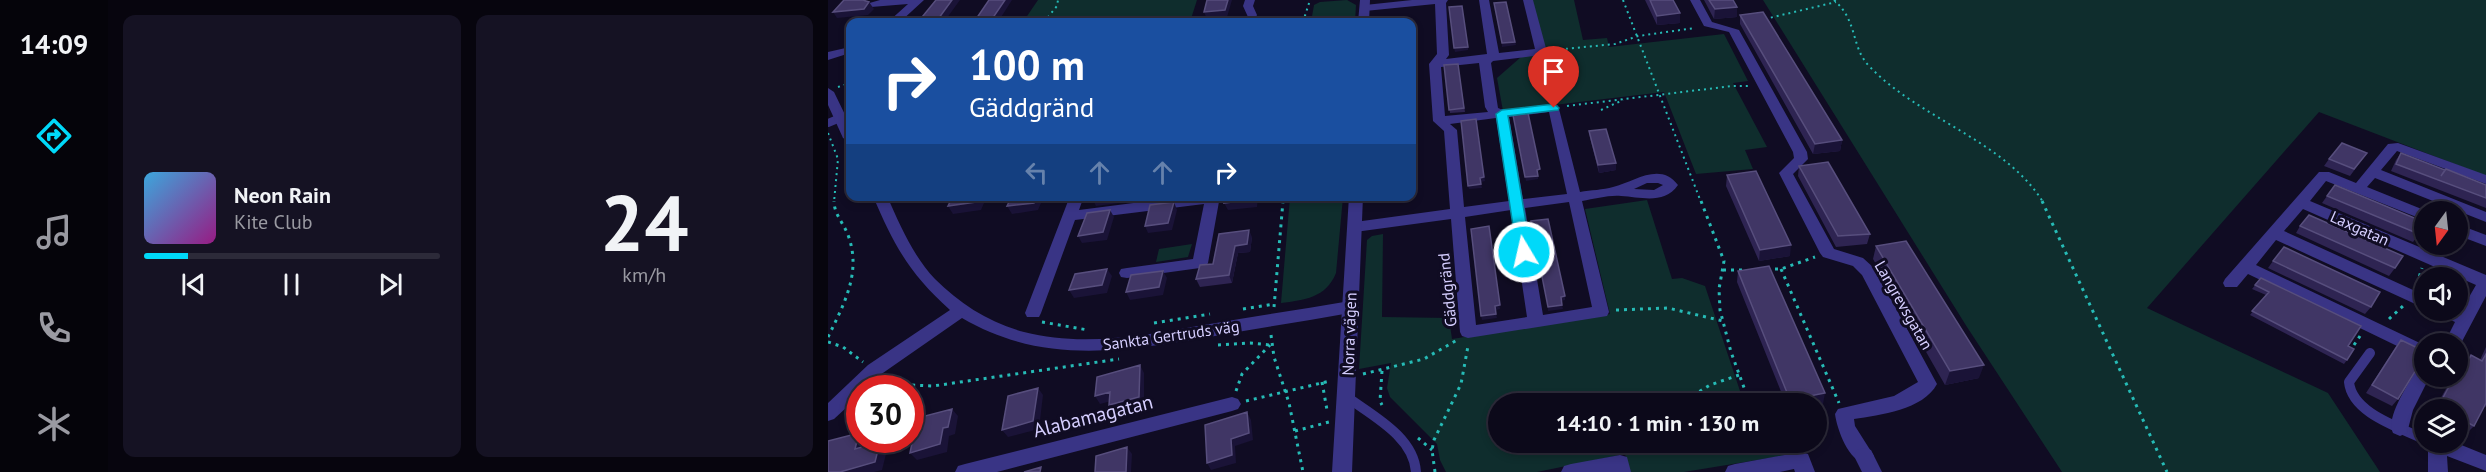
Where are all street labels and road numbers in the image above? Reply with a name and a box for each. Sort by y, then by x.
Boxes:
street label: Laxgatan [2327,206,2393,250]
street label: Gäddgränd [1433,252,1461,328]
street label: Langrevsgatan [1870,257,1938,353]
street label: Norra vägen [1338,292,1360,376]
street label: Sankta Gertruds väg [1102,316,1240,354]
street label: Alabamagatan [1030,389,1156,443]

